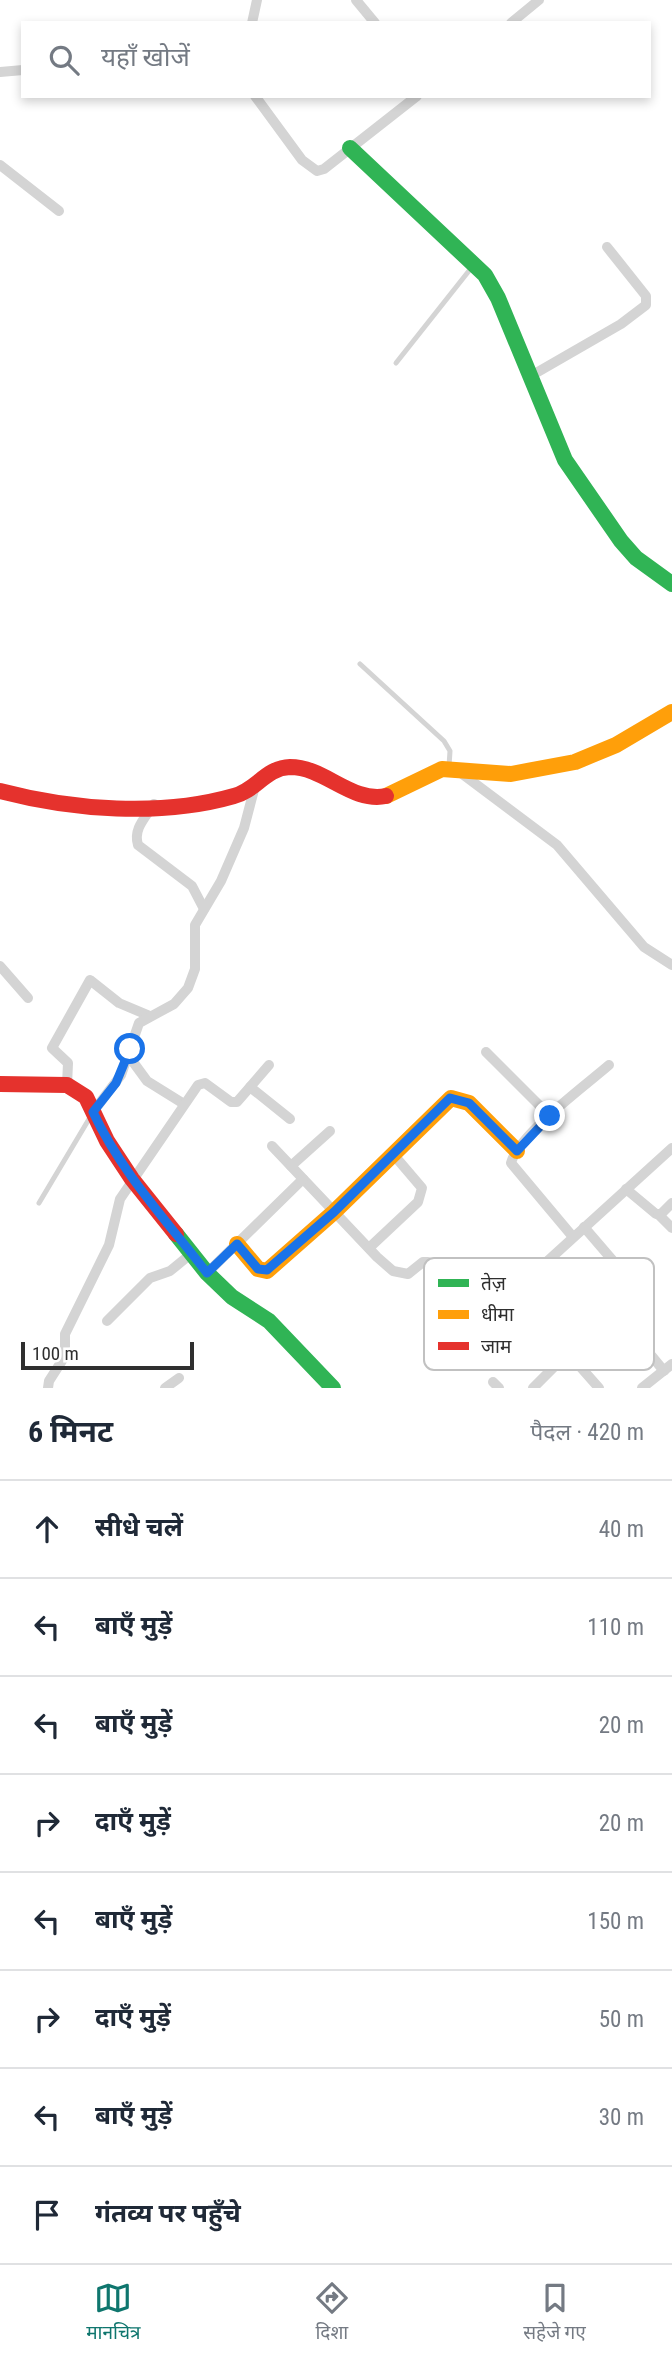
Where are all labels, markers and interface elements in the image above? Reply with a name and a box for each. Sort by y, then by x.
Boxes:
search box [21,21,651,98]
icon: search [45,41,83,79]
text: यहाँ खोजें [101,42,190,72]
route start [114,1033,145,1064]
route end [534,1100,565,1131]
legend [424,1258,654,1370]
text: तेज़ [481,1272,507,1295]
text: धीमा [481,1303,515,1326]
text: जाम [481,1335,512,1358]
scale bar [21,1339,194,1371]
text: 100 m [32,1342,79,1365]
text: 6 मिनट [28,1414,113,1449]
text: पैदल · 420 m [530,1419,644,1446]
icon: ahead [28,1510,66,1548]
text: सीधे चलें [95,1512,183,1542]
text: 40 m [599,1516,644,1543]
icon: left [28,1608,66,1646]
text: बाएँ मुड़ें [95,1610,172,1640]
text: 110 m [587,1614,644,1641]
icon: left [28,1706,66,1744]
text: बाएँ मुड़ें [95,1708,172,1738]
text: 20 m [599,1712,644,1739]
icon: right [28,1804,66,1842]
text: दाएँ मुड़ें [95,1806,171,1836]
text: 20 m [599,1810,644,1837]
icon: left [28,1902,66,1940]
text: बाएँ मुड़ें [95,1904,172,1934]
text: 150 m [587,1908,644,1935]
icon: right [28,2000,66,2038]
text: दाएँ मुड़ें [95,2002,171,2032]
text: 50 m [599,2006,644,2033]
icon: left [28,2098,66,2136]
text: बाएँ मुड़ें [95,2100,172,2130]
text: 30 m [599,2104,644,2131]
icon: arrive [28,2196,66,2234]
text: गंतव्य पर पहुँचे [95,2198,241,2228]
tab: मानचित्र [86,2279,140,2347]
tab: दिशा [313,2279,351,2347]
tab: सहेजे गए [523,2279,586,2347]

